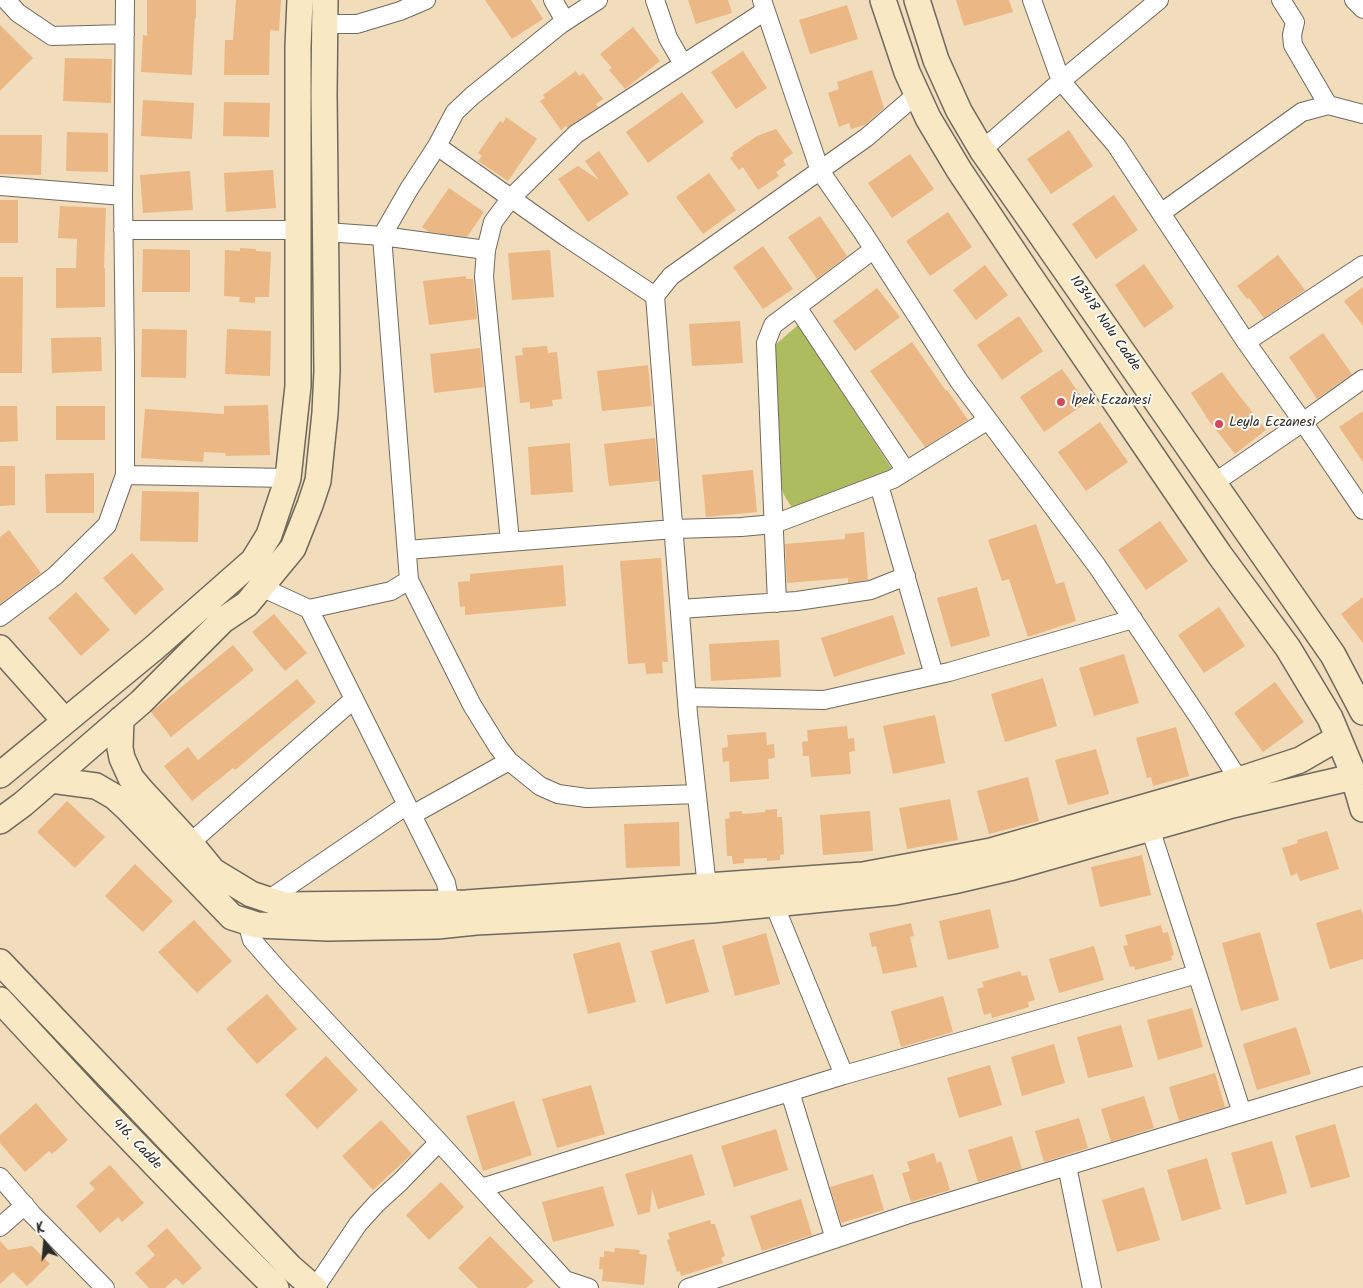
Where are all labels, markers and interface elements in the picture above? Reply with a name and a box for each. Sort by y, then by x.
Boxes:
street label: 103418 Nolu Cadde [1065,273,1143,375]
place label: İpek Eczanesi [1071,394,1151,410]
marker: İpek Eczanesi [1055,396,1067,408]
place label: Leyla Eczanesi [1229,416,1315,432]
marker: Leyla Eczanesi [1213,418,1225,430]
street label: 416. Cadde [108,1116,164,1174]
text: K [33,1217,48,1240]
north arrow [20,1218,70,1268]

